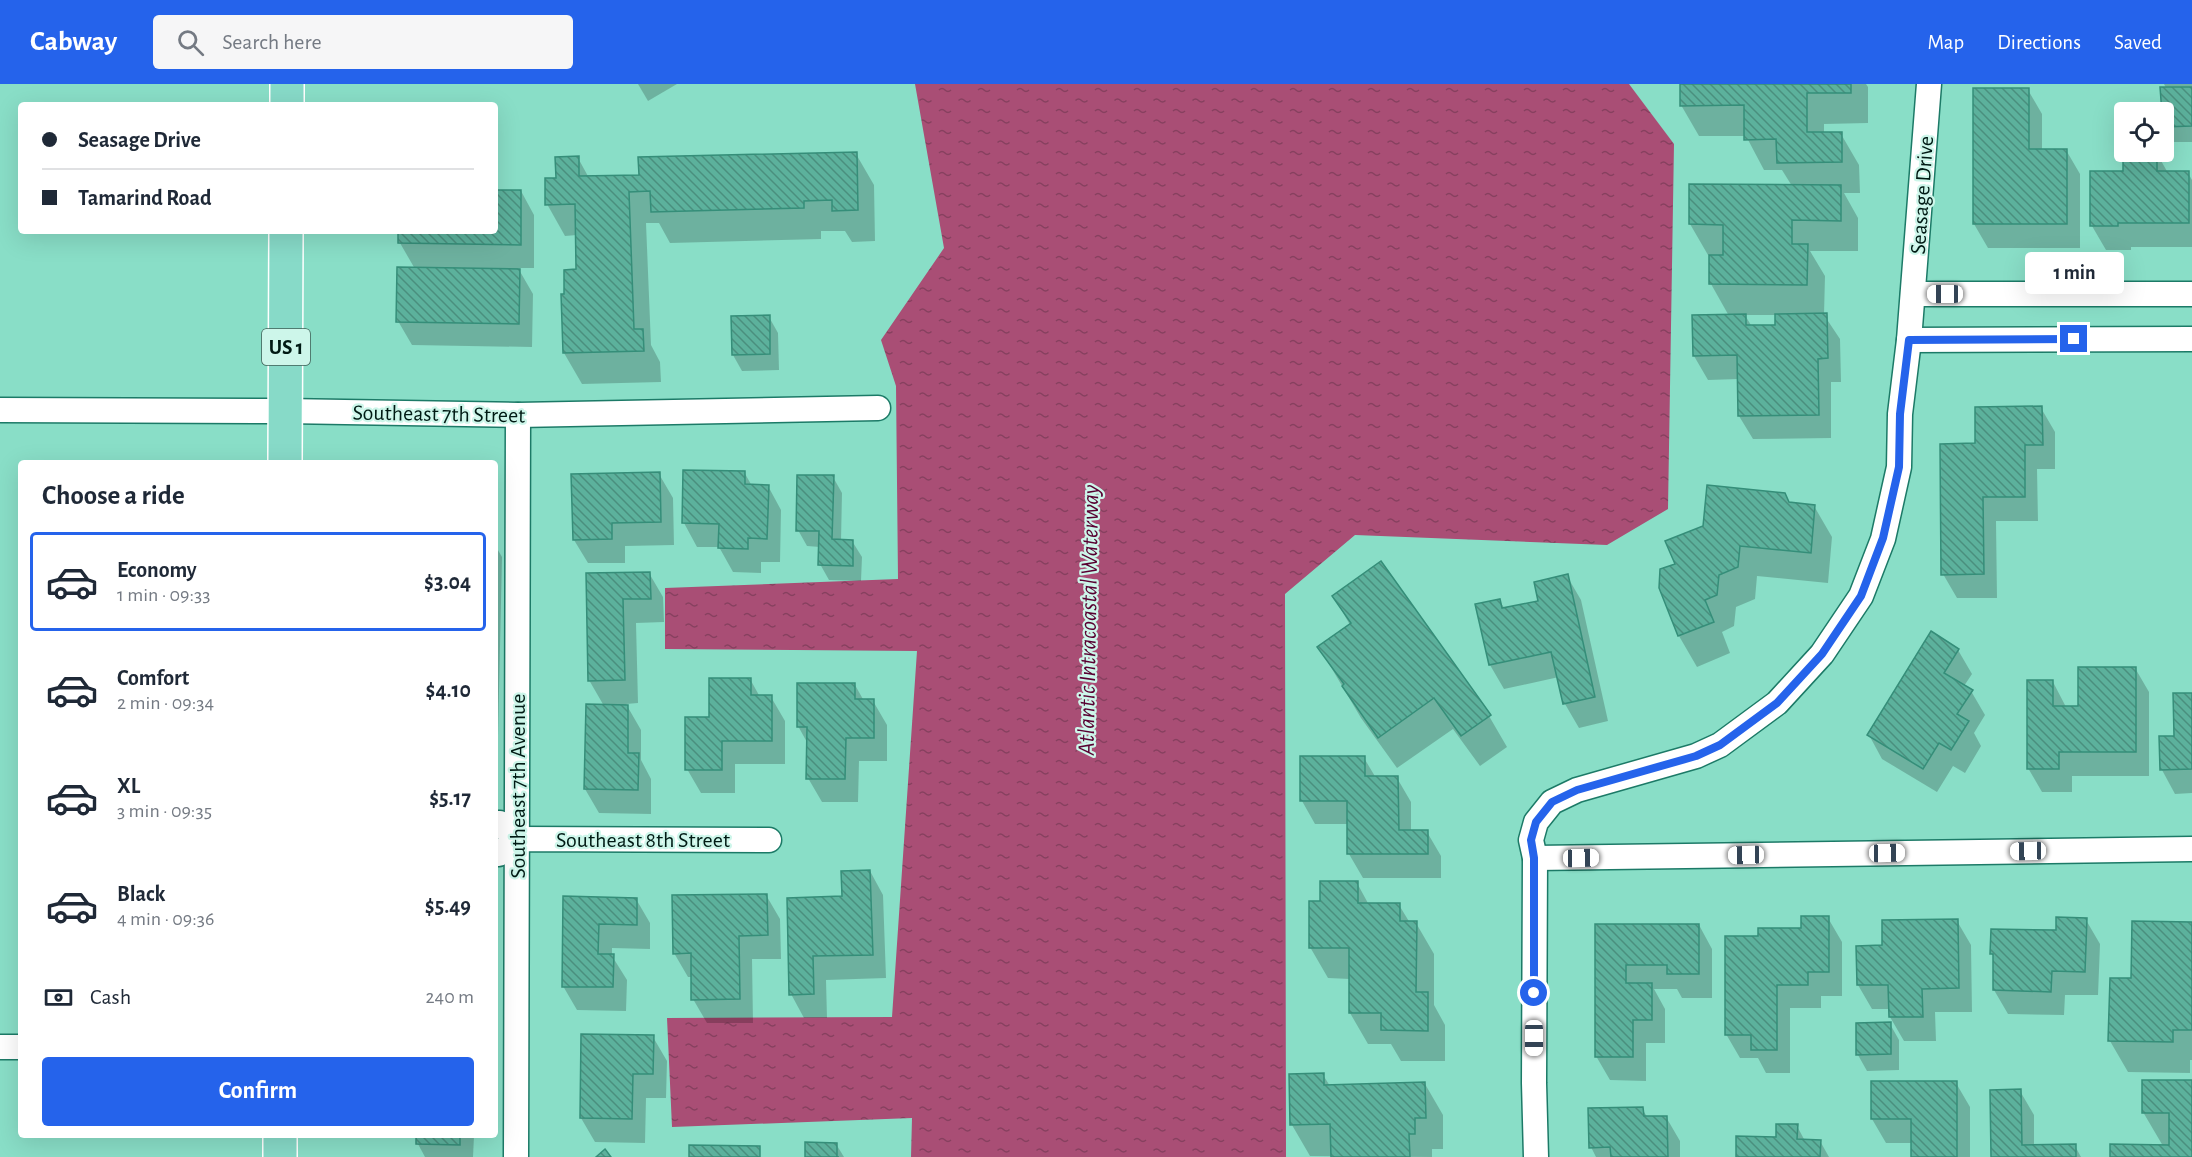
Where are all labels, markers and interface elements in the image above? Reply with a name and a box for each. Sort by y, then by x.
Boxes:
search box [153,15,573,69]
icon: search [174,26,207,59]
text: Cabway [30,28,117,56]
text: Search here [222,31,322,53]
text: Map [1928,32,1964,53]
text: Directions [1997,32,2081,53]
text: Saved [2114,32,2162,53]
map controls [2114,102,2174,162]
button: locate [2114,102,2174,162]
text: Seasage Drive [78,129,201,151]
street label: Seasage Drive [1907,135,1937,255]
text: Tamarind Road [78,187,212,209]
callout: 1 min [2024,252,2124,294]
text: 1 min [2053,263,2096,283]
car [1927,285,1963,303]
route end [2060,325,2087,352]
road number: US 1 [262,329,310,365]
street label: Southeast 7th Street [353,401,525,427]
text: Choose a ride [42,482,185,509]
water label: Atlantic Intracoastal Waterway [1075,484,1103,757]
icon: car [45,555,99,609]
text: Economy [117,559,197,581]
text: $3.04 [424,571,471,593]
text: 1 min · 09:33 [117,585,211,605]
icon: car [45,663,99,717]
text: Comfort [117,667,189,689]
text: $4.10 [426,679,471,701]
text: 2 min · 09:34 [117,693,214,713]
street label: Southeast 7th Avenue [507,694,529,878]
icon: car [45,771,99,825]
text: XL [117,775,140,797]
text: $5.17 [429,787,471,809]
text: 3 min · 09:35 [117,801,212,821]
street label: Southeast 8th Street [556,829,730,851]
car [2010,842,2046,860]
car [1869,844,1905,862]
car [1728,846,1764,864]
car [1563,849,1599,867]
icon: car [45,879,99,933]
text: Black [117,883,165,905]
text: $5.49 [425,895,471,917]
text: 4 min · 09:36 [117,909,214,929]
route start [1520,979,1547,1006]
icon: cash [42,981,75,1014]
text: Cash [90,986,131,1008]
text: 240 m [425,987,474,1007]
car [1525,1020,1543,1056]
button: Confirm [42,1057,474,1126]

